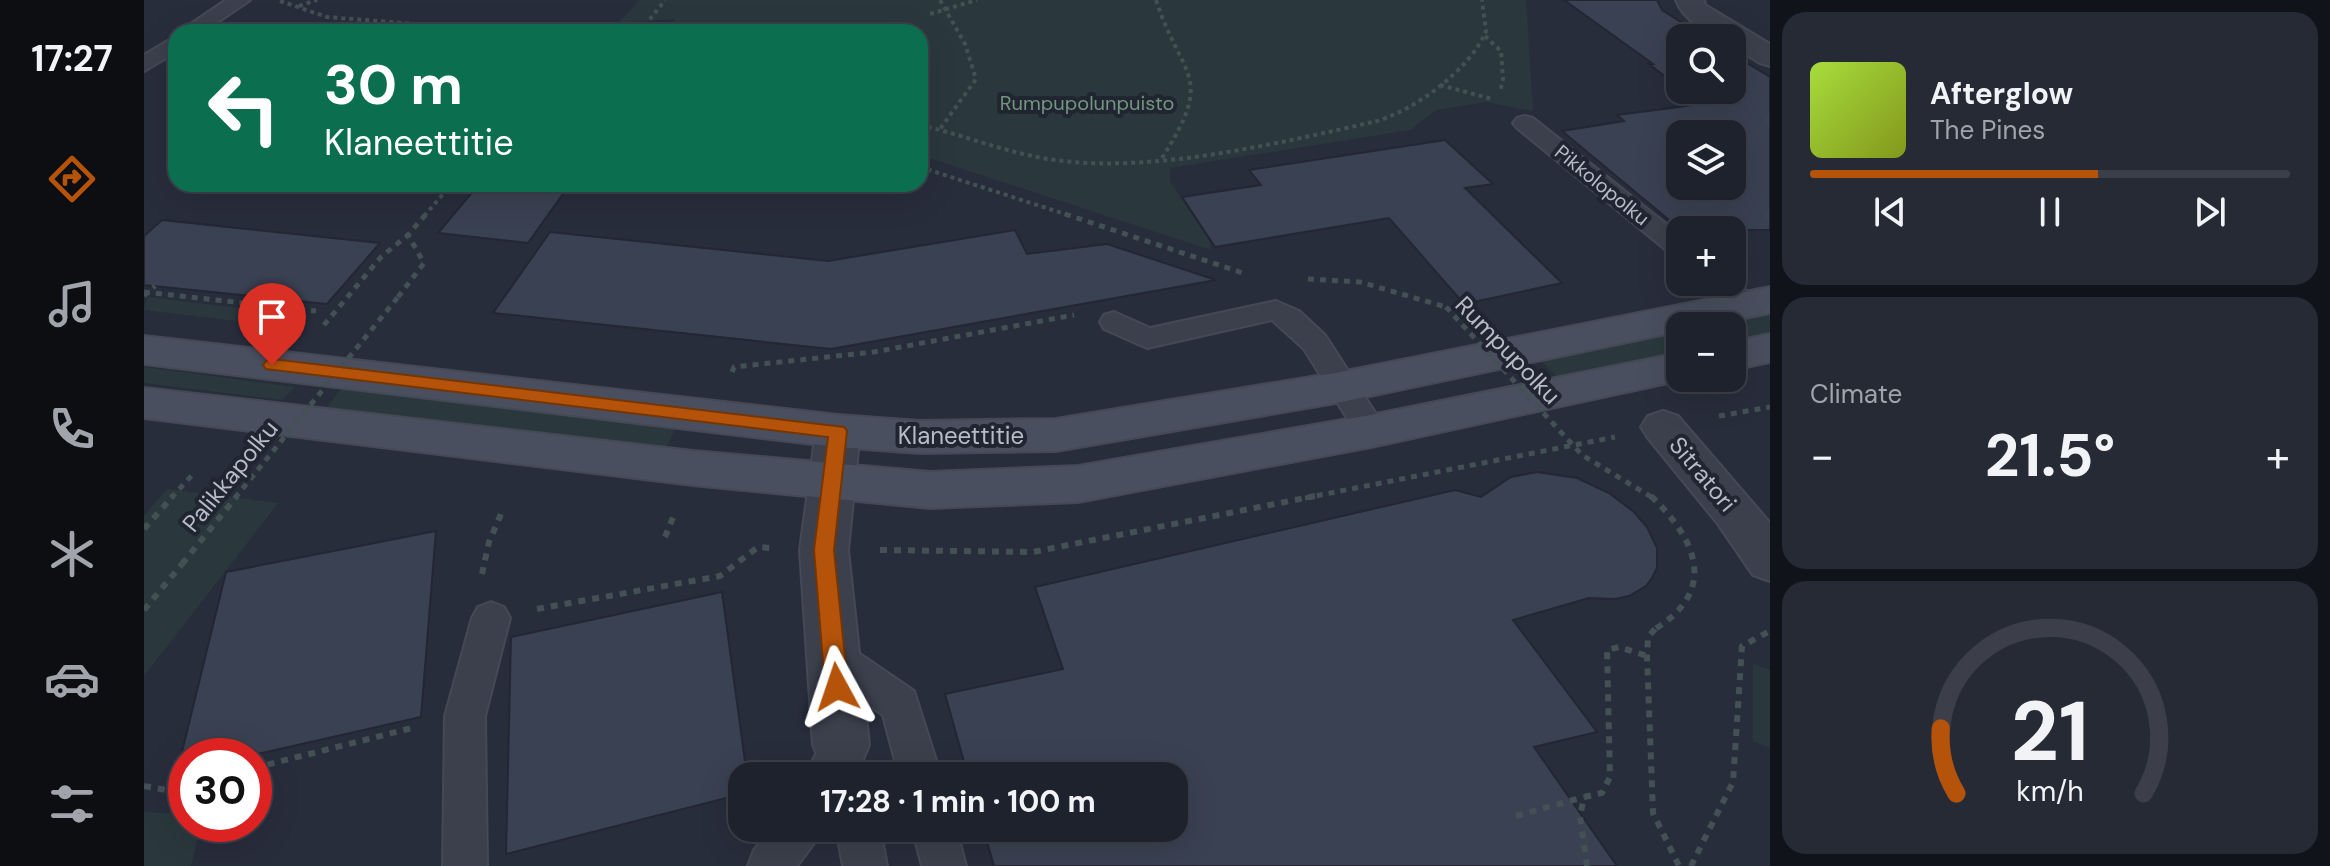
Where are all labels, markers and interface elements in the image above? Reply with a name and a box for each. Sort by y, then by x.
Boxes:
map controls [1666,24,1746,392]
button: search [1666,24,1746,104]
text: 17:27 [31,35,113,82]
text: 30 m [324,48,463,121]
icon: left [192,56,296,160]
text: Afterglow [1930,74,2073,113]
park label: Rumpupolunpuisto [1000,90,1174,116]
text: The Pines [1930,113,2045,147]
text: Klaneettitie [324,119,514,166]
button: layers [1666,120,1746,200]
street label: Pikkolopolku [1549,139,1655,231]
icon: directions [44,151,100,207]
icon: previous [1868,190,1912,234]
icon: pause [2028,190,2072,234]
icon: next [2188,190,2232,234]
button: + [1666,216,1746,296]
icon: music [44,276,100,332]
pin [238,283,306,365]
street label: Rumpupolku [1449,289,1567,411]
icon: arrive [250,295,294,339]
button: − [1666,312,1746,392]
text: Climate [1810,377,1902,411]
icon: phone [44,401,100,457]
street label: Palikkapolku [175,414,285,538]
text: 21.5° [1985,416,2115,495]
street label: Klaneettitie [898,420,1024,451]
text: − [1810,427,1834,485]
text: + [2266,427,2290,485]
street label: Sitratori [1663,430,1743,518]
icon: climate [44,526,100,582]
position arrow [795,645,879,729]
icon: car [44,651,100,707]
text: 21 [2011,676,2089,785]
speed limit sign: 30 [168,738,272,842]
text: km/h [2016,773,2084,810]
icon: filters [44,776,100,832]
text: 17:28 · 1 min · 100 m [820,782,1096,821]

